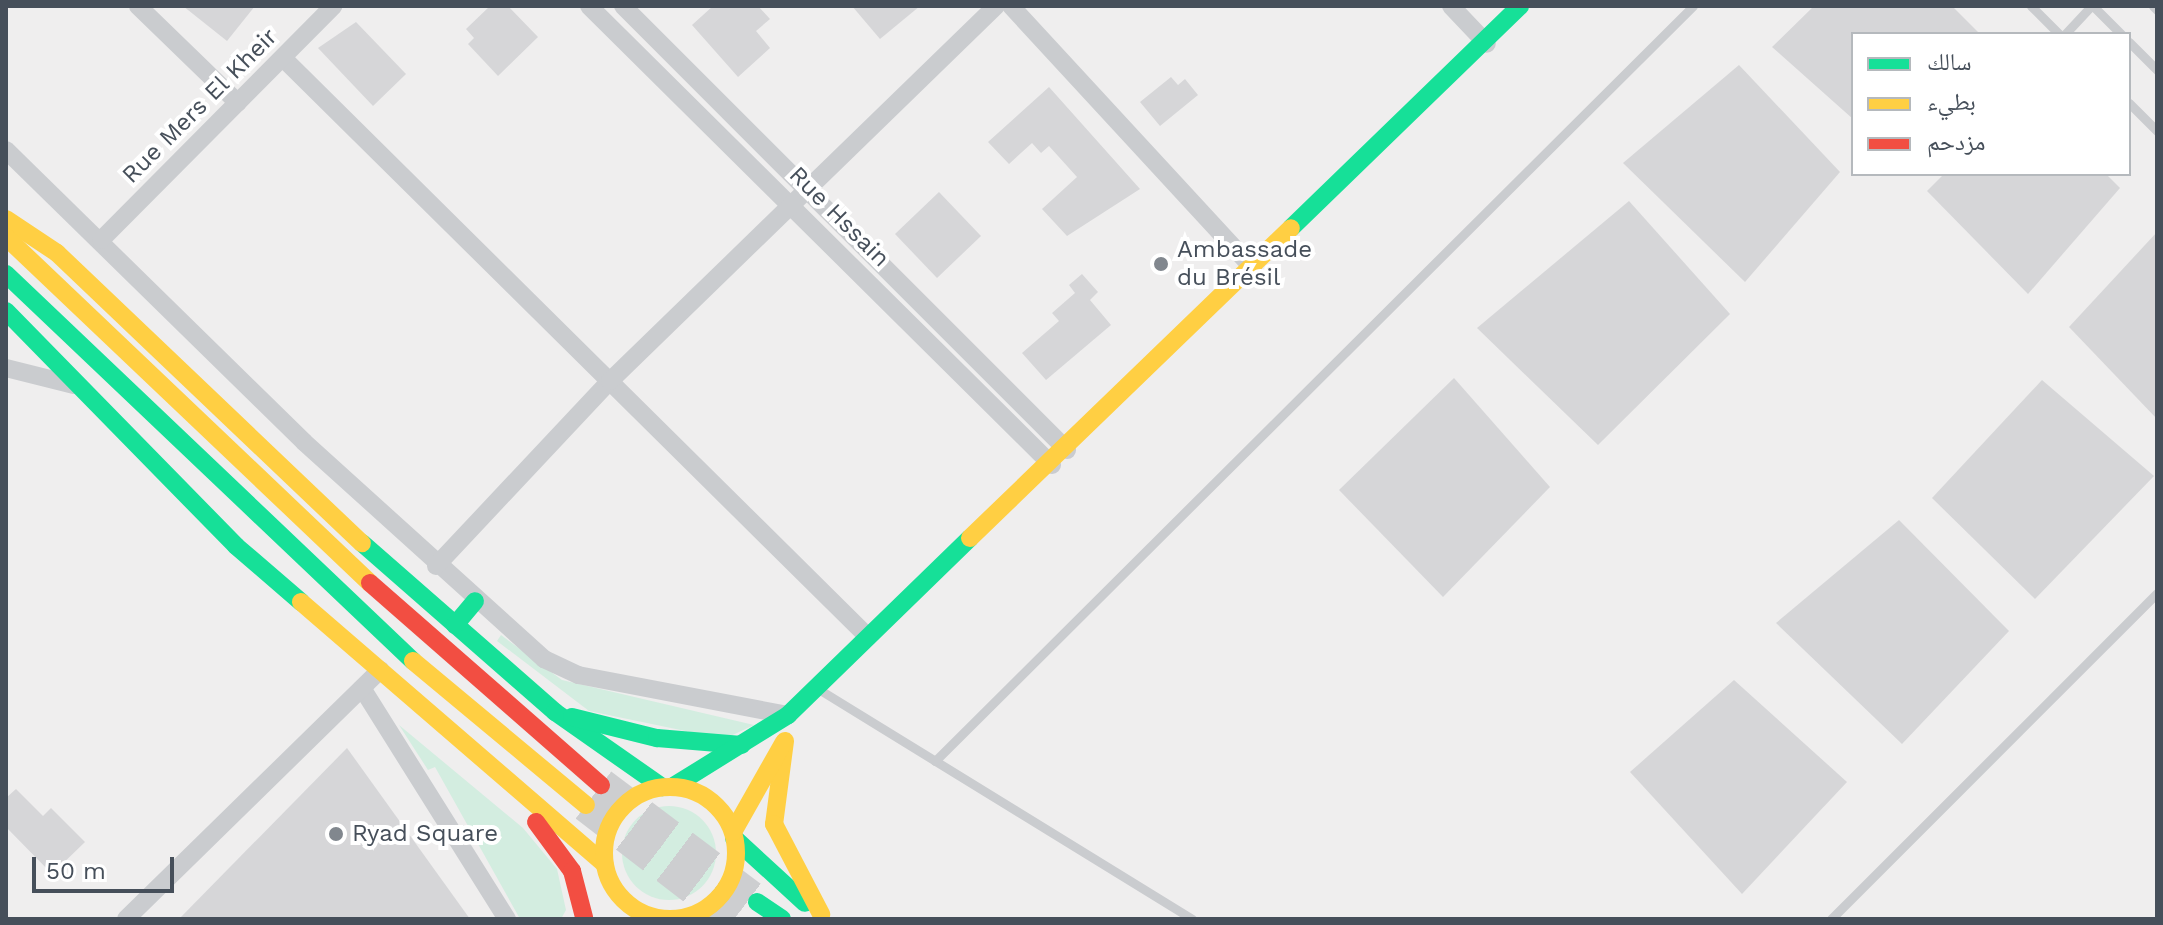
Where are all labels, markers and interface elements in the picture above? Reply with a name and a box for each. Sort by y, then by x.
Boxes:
street label: Rue Mers El Kheir [116,22,284,190]
legend [1851,32,2131,176]
text: سالك [1927,48,1972,76]
text: بطيء [1927,88,1976,116]
text: مزدحم [1927,128,1986,156]
street label: Rue Hssain [783,161,895,273]
place label: Ambassade du Brésil [1177,236,1312,292]
marker: Ambassade du Brésil [1152,255,1170,273]
place label: Ryad Square [352,820,498,848]
marker: Ryad Square [327,825,345,843]
scale bar [36,841,178,891]
text: 50 m [46,857,106,885]

